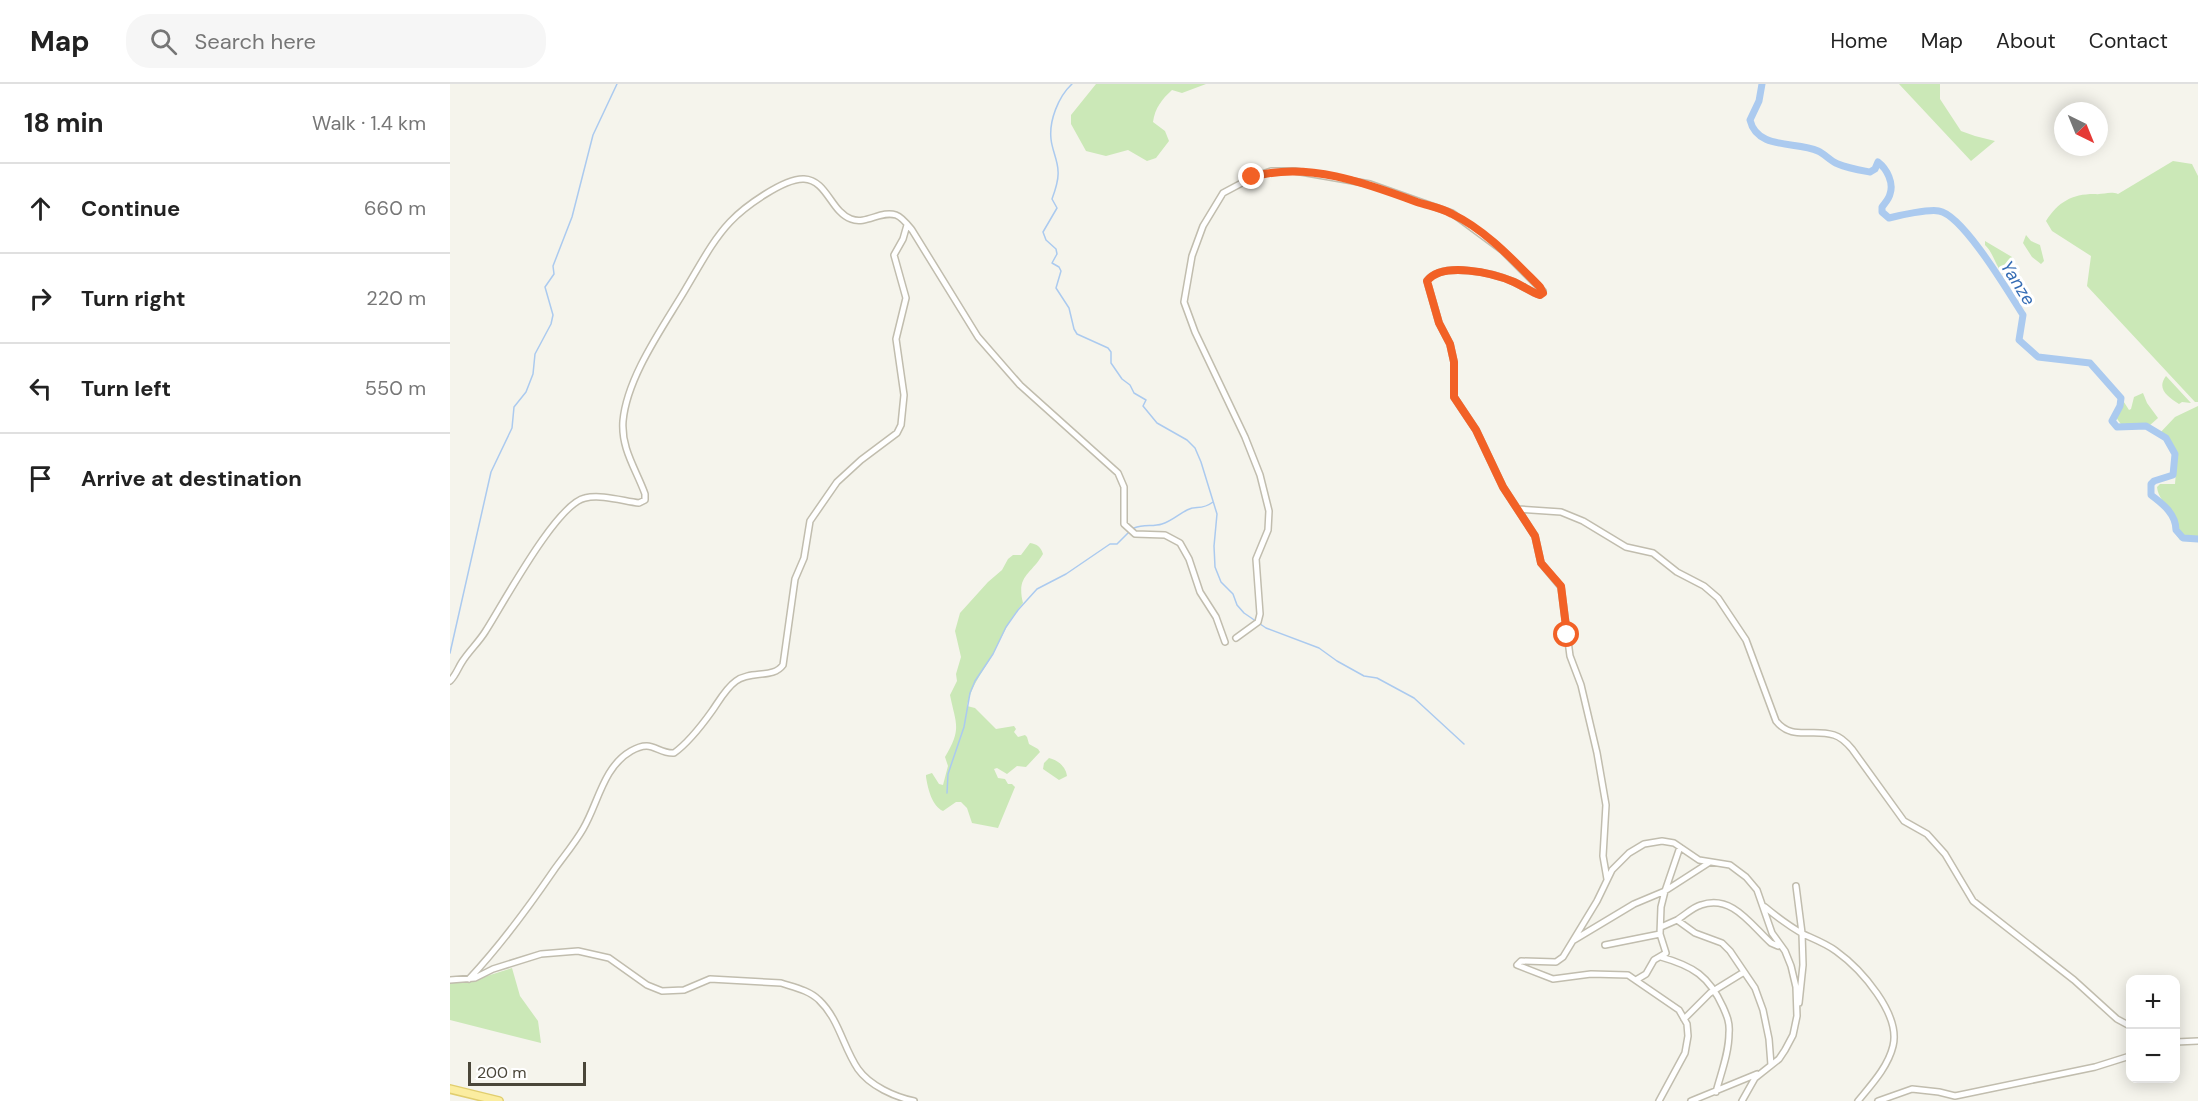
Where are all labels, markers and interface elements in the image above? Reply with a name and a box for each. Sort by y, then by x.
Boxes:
search box [126,14,546,68]
text: Map [30,23,90,60]
icon: search [147,25,180,58]
text: Search here [195,27,316,56]
text: Home [1830,27,1888,55]
text: Map [1921,27,1963,55]
text: About [1996,27,2056,55]
text: Contact [2089,27,2168,55]
north arrow [2054,102,2108,156]
text: 18 min [24,106,104,140]
text: Walk · 1.4 km [312,110,426,136]
route end [1238,163,1264,189]
icon: ahead [24,192,57,225]
text: Continue [81,194,180,223]
text: 660 m [364,195,426,221]
water label: Yanze [1995,256,2041,310]
icon: right [24,282,57,315]
text: Turn right [81,284,186,313]
text: 220 m [366,285,426,311]
icon: left [24,372,57,405]
text: Turn left [81,374,171,403]
text: 550 m [365,375,426,401]
icon: arrive [24,462,57,495]
text: Arrive at destination [81,464,302,493]
route start [1553,621,1579,647]
map controls [2126,975,2180,1083]
button: + [2126,975,2180,1029]
button: − [2126,1029,2180,1083]
scale bar [468,1059,586,1086]
text: 200 m [477,1062,526,1083]

